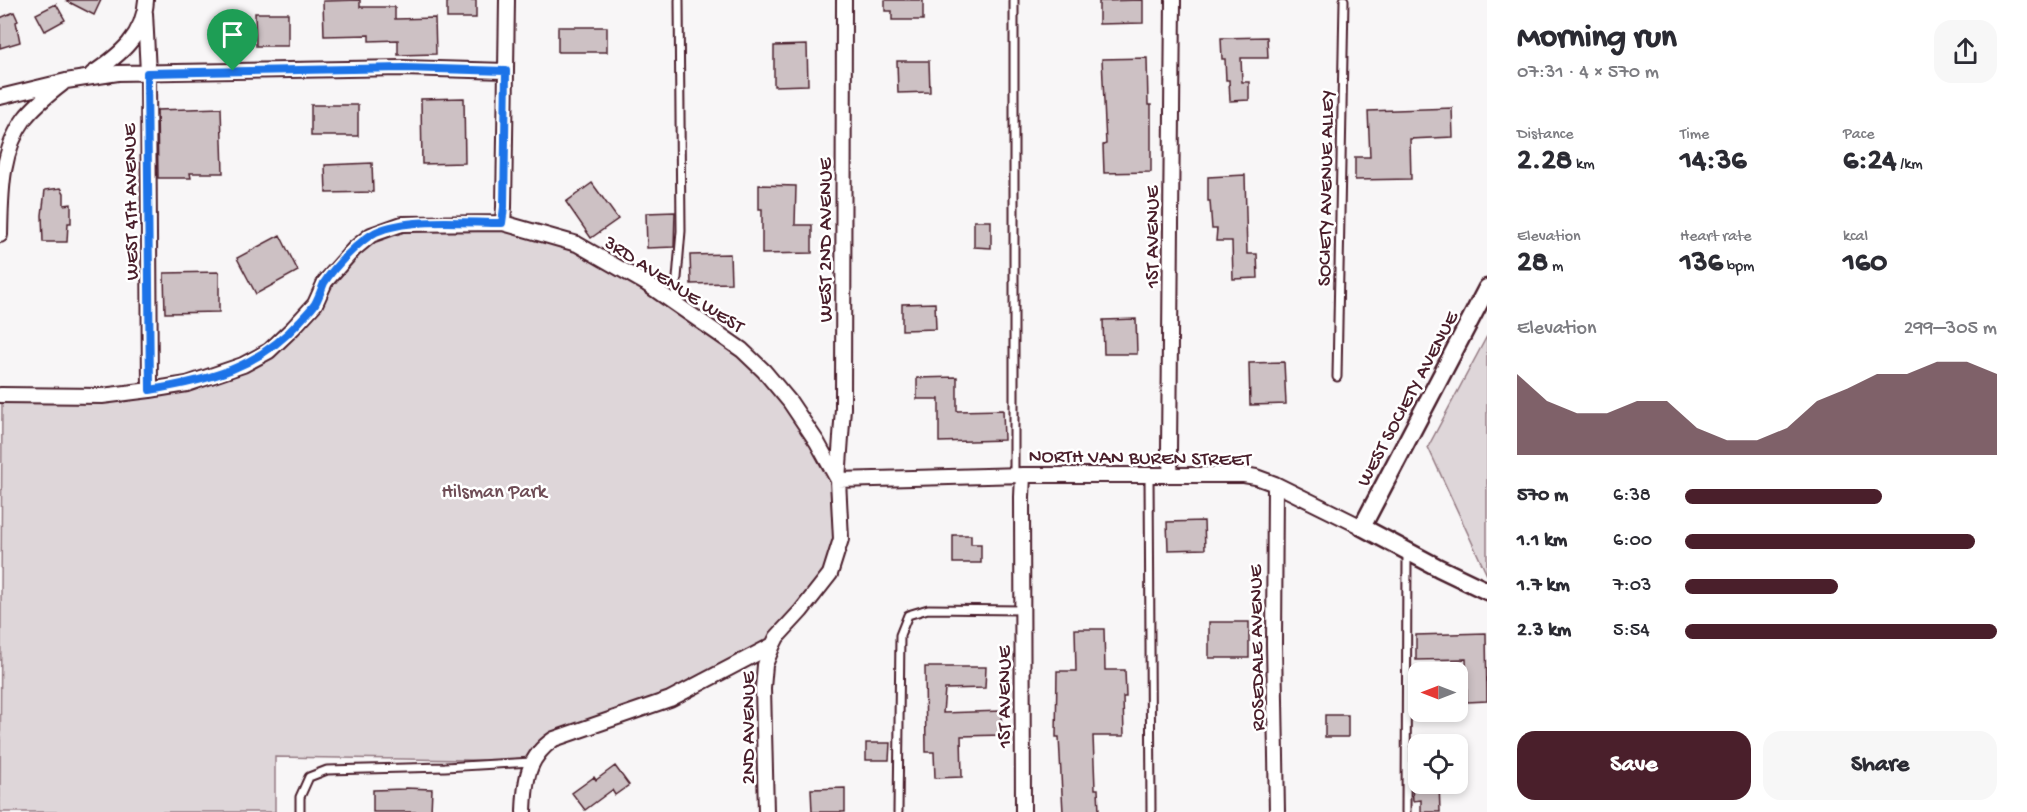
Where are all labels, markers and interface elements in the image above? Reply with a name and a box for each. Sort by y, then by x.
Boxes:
pin [207,9,258,71]
icon: arrive [216,18,249,51]
text: Morning run [1517,20,1677,58]
button: share [1934,20,1997,83]
text: 07:31 · 4 × 570 m [1517,62,1659,85]
street label: SOCIETY AVENUE ALLEY [1314,90,1341,286]
street label: WEST 4TH AVENUE [120,122,145,281]
text: Distance [1517,126,1574,145]
text: Time [1680,126,1709,145]
text: Pace [1843,126,1874,145]
text: 2.28 [1517,145,1572,180]
text: 14:36 [1680,145,1747,180]
text: 6:24 [1843,145,1897,180]
street label: WEST 2ND AVENUE [816,156,839,322]
text: km [1572,156,1595,175]
text: /km [1897,156,1923,175]
street label: 1ST AVENUE [1143,184,1166,289]
text: Elevation [1517,228,1581,247]
text: Heart rate [1680,228,1752,247]
text: kcal [1843,228,1868,247]
street label: 3RD AVENUE WEST [598,232,748,340]
text: 28 [1517,247,1548,282]
text: 136 [1680,247,1723,282]
text: 160 [1843,247,1887,282]
text: m [1548,258,1563,277]
text: bpm [1723,258,1754,277]
street label: WEST SOCIETY AVENUE [1353,307,1466,491]
text: Elevation [1517,318,1597,341]
text: 299–305 m [1904,318,1997,341]
street label: NORTH VAN BUREN STREET [1028,446,1253,473]
park label: Hilsman Park [441,482,549,505]
text: 570 m [1517,485,1568,508]
text: 6:38 [1613,485,1651,508]
text: 1.1 km [1517,530,1567,553]
text: 6:00 [1613,530,1652,553]
street label: ROSEDALE AVENUE [1246,563,1271,731]
text: 1.7 km [1517,575,1570,598]
text: 7:03 [1613,575,1651,598]
text: 2.3 km [1517,620,1571,643]
text: 5:54 [1613,620,1650,643]
street label: 1ST AVENUE [995,644,1018,749]
north arrow [1408,662,1468,722]
map controls [1408,662,1468,794]
street label: 2ND AVENUE [739,670,762,785]
button: Save [1517,731,1751,800]
button: Share [1763,731,1997,800]
button: locate [1408,734,1468,794]

